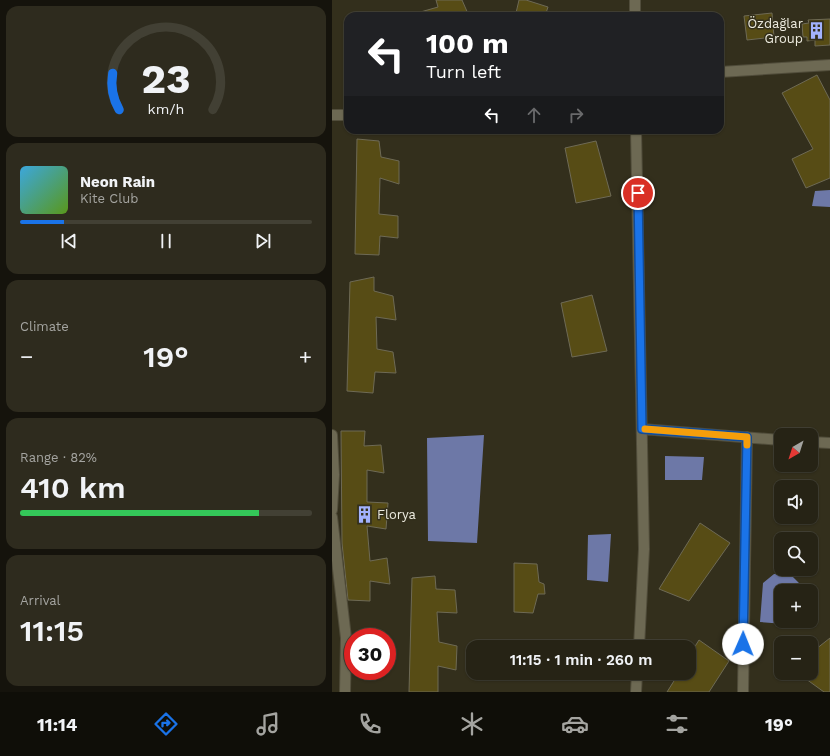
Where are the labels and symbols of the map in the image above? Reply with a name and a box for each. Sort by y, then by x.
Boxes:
place label: Özdağlar Group [747,16,803,46]
building icon: Özdağlar Group [806,20,826,40]
pin [621,176,655,210]
north arrow [774,428,818,472]
building icon: Florya [354,504,374,524]
place label: Florya [377,507,417,522]
position arrow [722,623,764,665]
speed limit sign: 30 [344,628,396,680]

